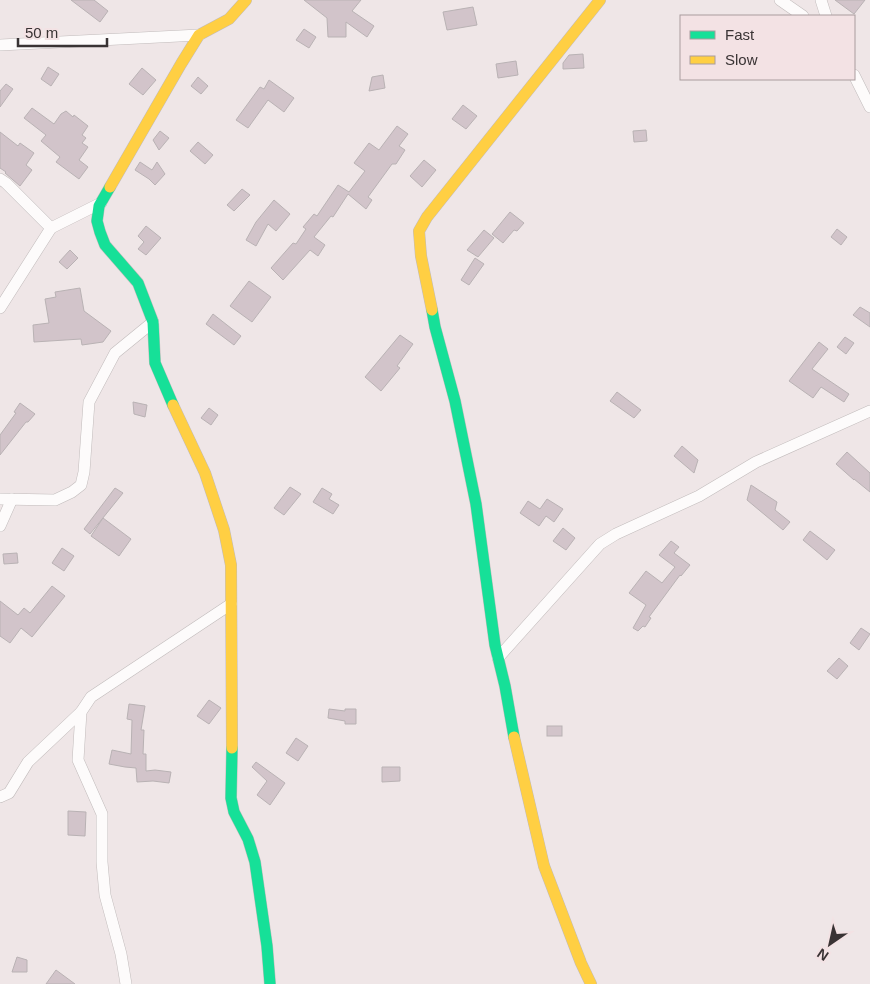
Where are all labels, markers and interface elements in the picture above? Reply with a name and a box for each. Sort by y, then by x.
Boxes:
scale bar [18,15,106,47]
legend [680,15,855,80]
text: 50 m [25,24,58,41]
text: Fast [725,26,755,43]
text: Slow [725,51,758,68]
north arrow [805,919,855,969]
text: N [814,945,831,964]

